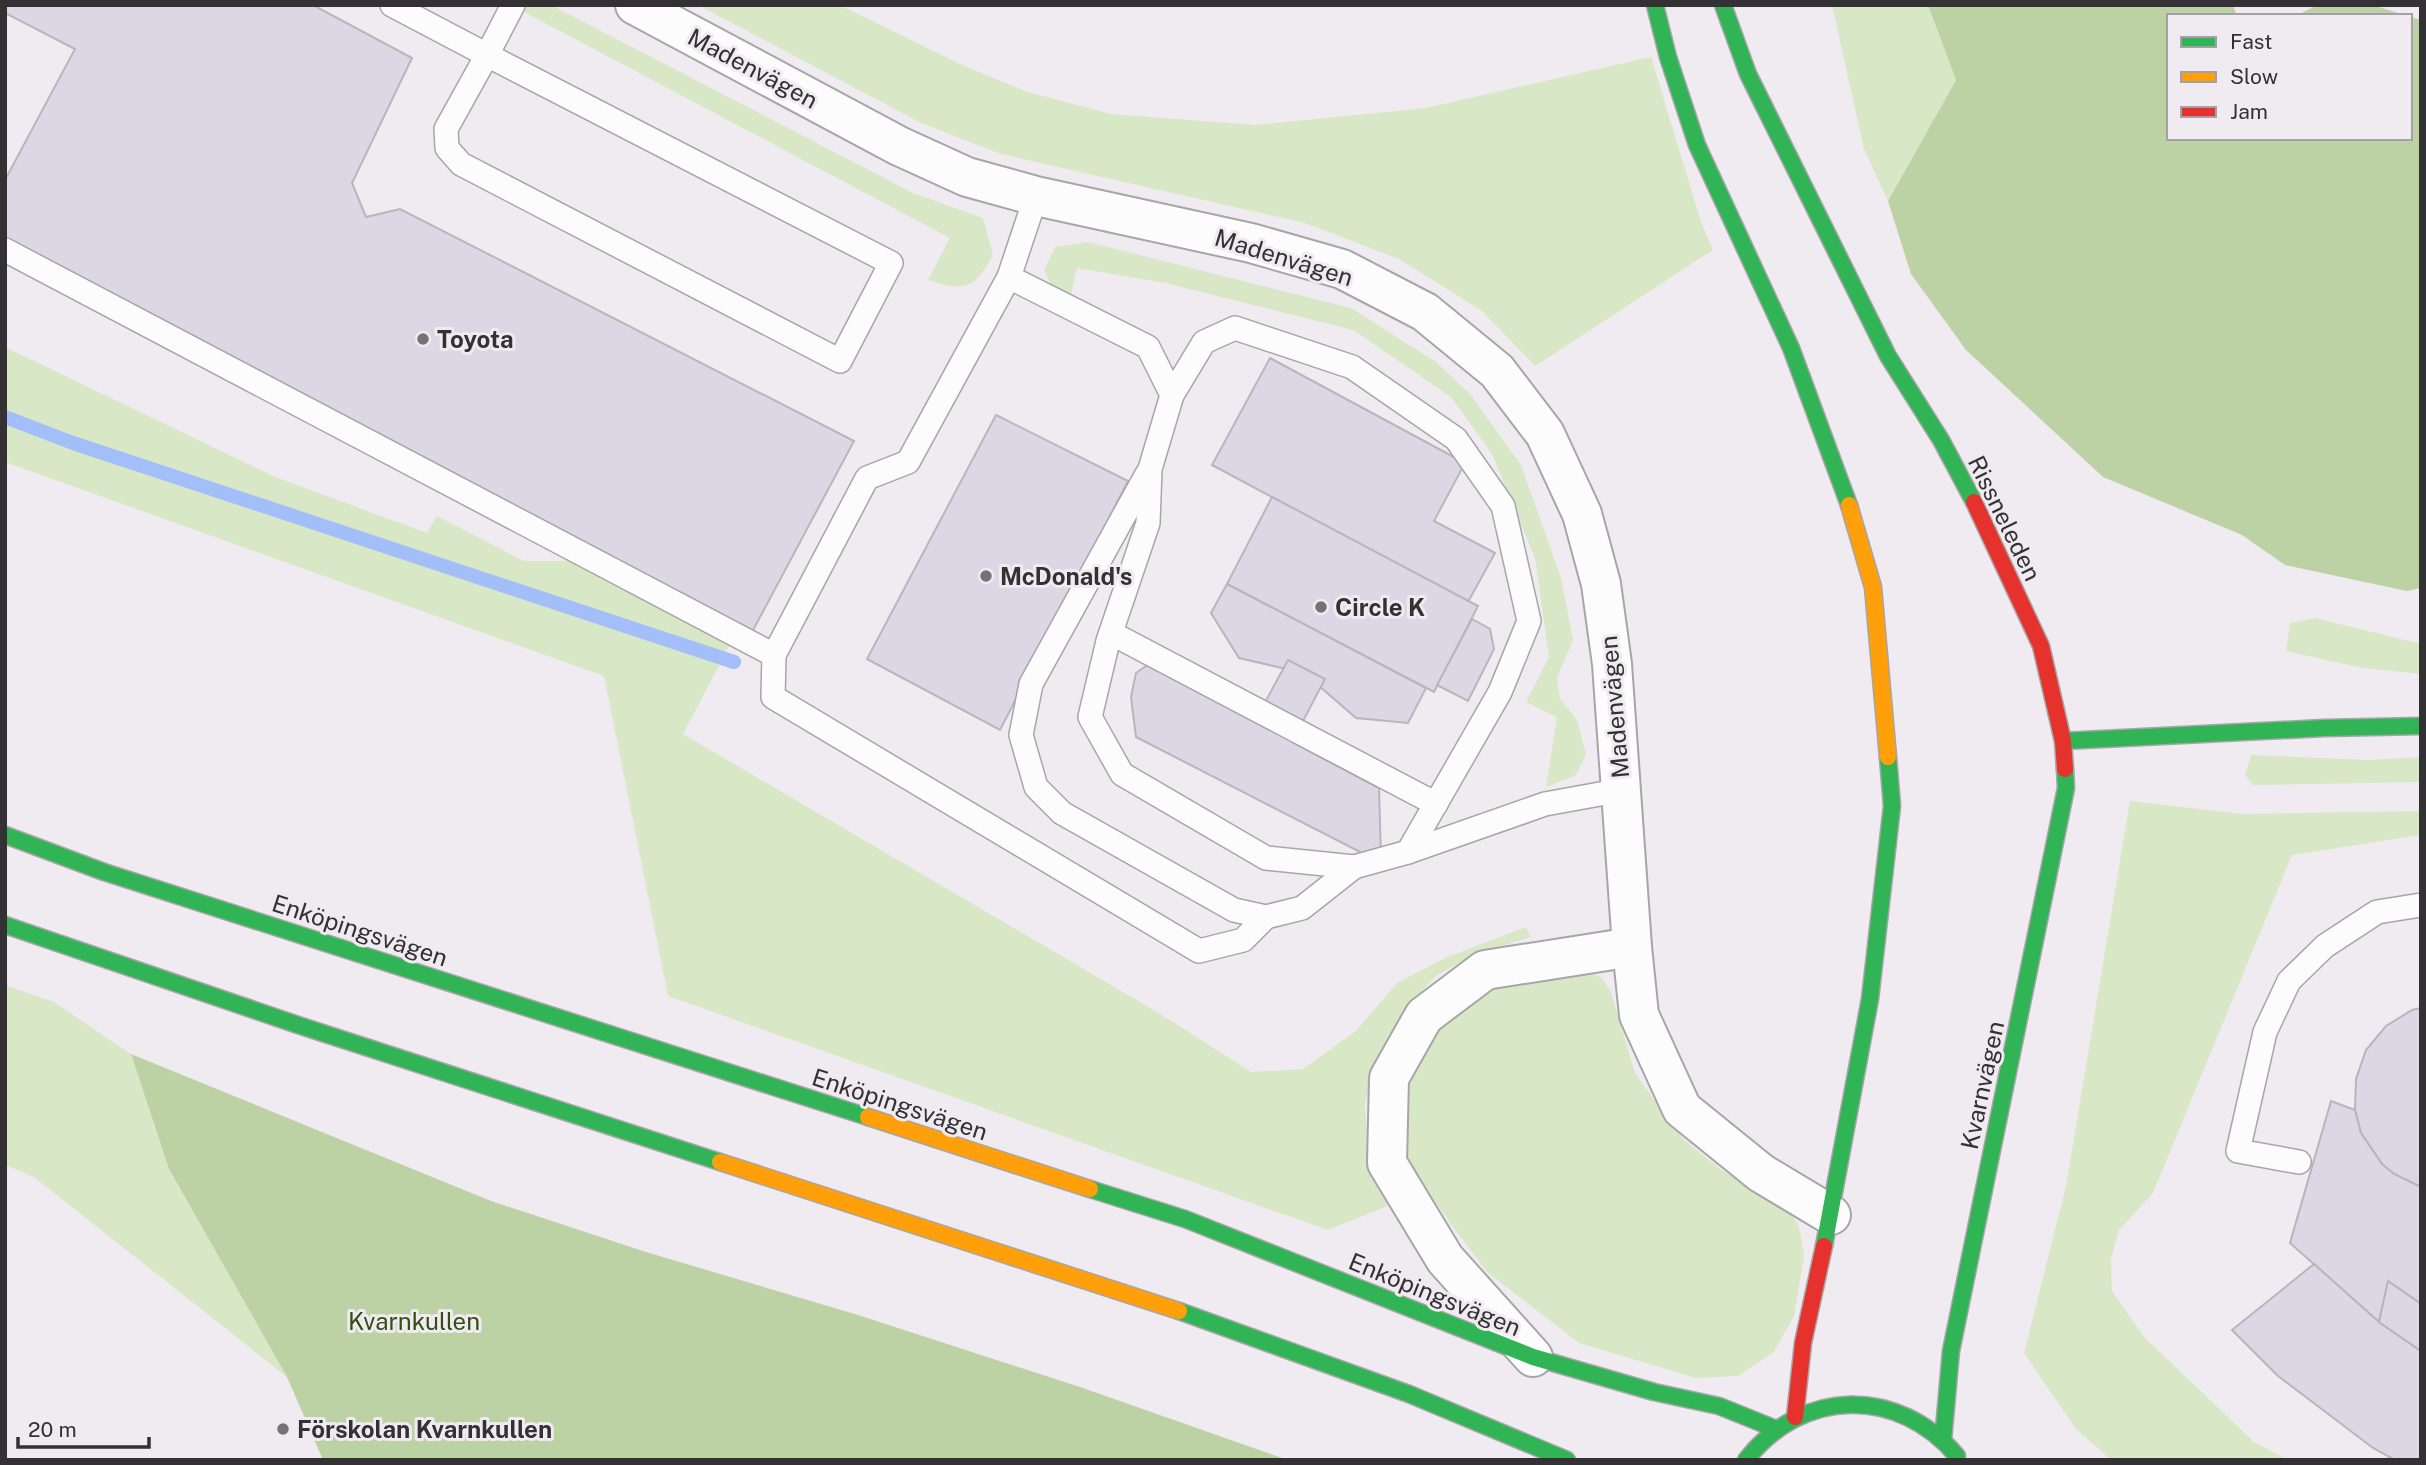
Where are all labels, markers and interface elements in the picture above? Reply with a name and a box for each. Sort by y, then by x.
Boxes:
legend [2167,14,2412,140]
street label: Madenvägen [683,22,823,114]
text: Fast [2230,29,2272,54]
text: Slow [2230,64,2278,89]
text: Jam [2230,99,2268,124]
street label: Madenvägen [1212,223,1356,291]
place label: Toyota [437,325,514,353]
marker: Toyota [415,331,431,347]
street label: Rissneleden [1963,451,2047,585]
place label: McDonald's [1000,562,1132,590]
marker: McDonald's [978,568,994,584]
place label: Circle K [1335,593,1425,621]
marker: Circle K [1313,599,1329,615]
street label: Madenvägen [1594,635,1634,779]
street label: Enköpingsvägen [269,888,451,972]
street label: Kvarnvägen [1955,1018,2009,1152]
street label: Enköpingsvägen [809,1062,991,1146]
street label: Enköpingsvägen [1345,1247,1525,1341]
park label: Kvarnkullen [348,1307,480,1335]
scale bar [18,1406,149,1450]
place label: Förskolan Kvarnkullen [297,1415,552,1443]
text: 20 m [28,1417,77,1442]
marker: Förskolan Kvarnkullen [275,1421,291,1437]

